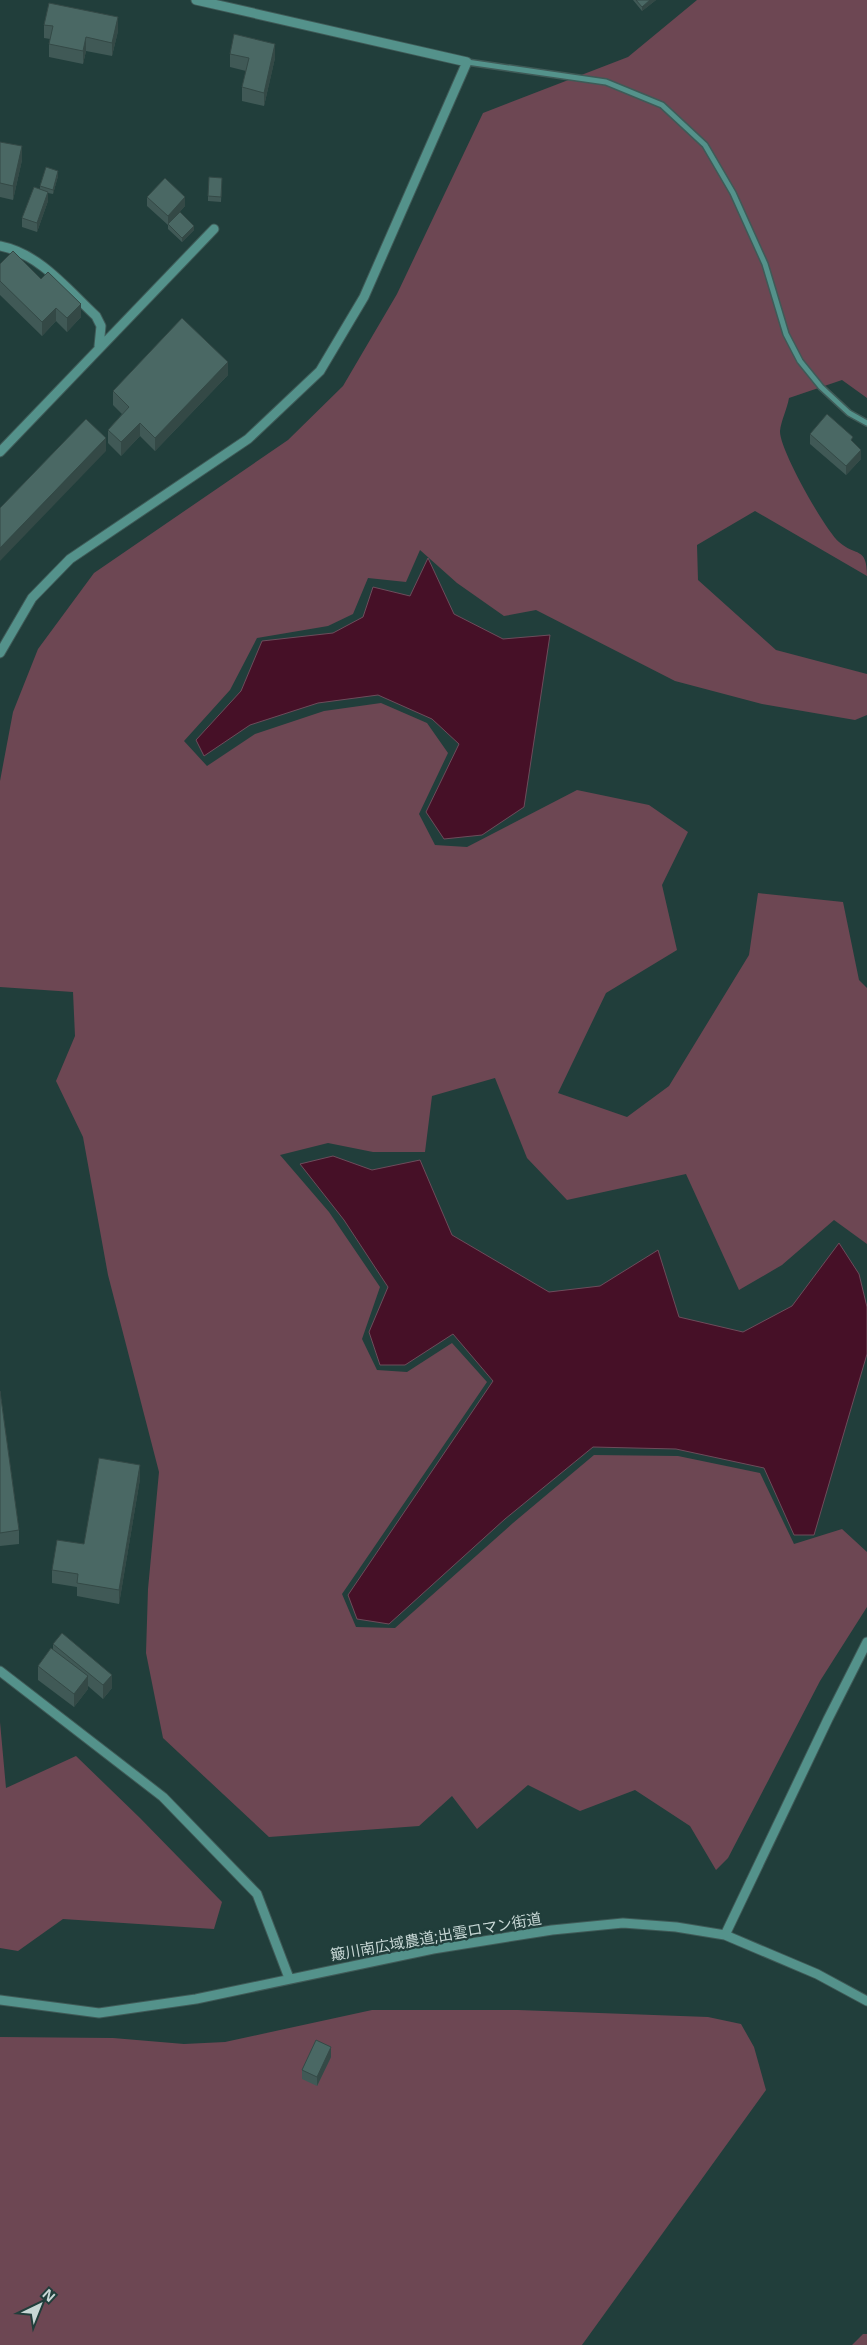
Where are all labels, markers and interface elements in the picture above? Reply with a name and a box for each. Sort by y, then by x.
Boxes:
street label: 簸川南広域農道;出雲ロマン街道 [329,1908,543,1964]
north arrow [15,2280,65,2330]
text: N [39,2284,60,2306]

